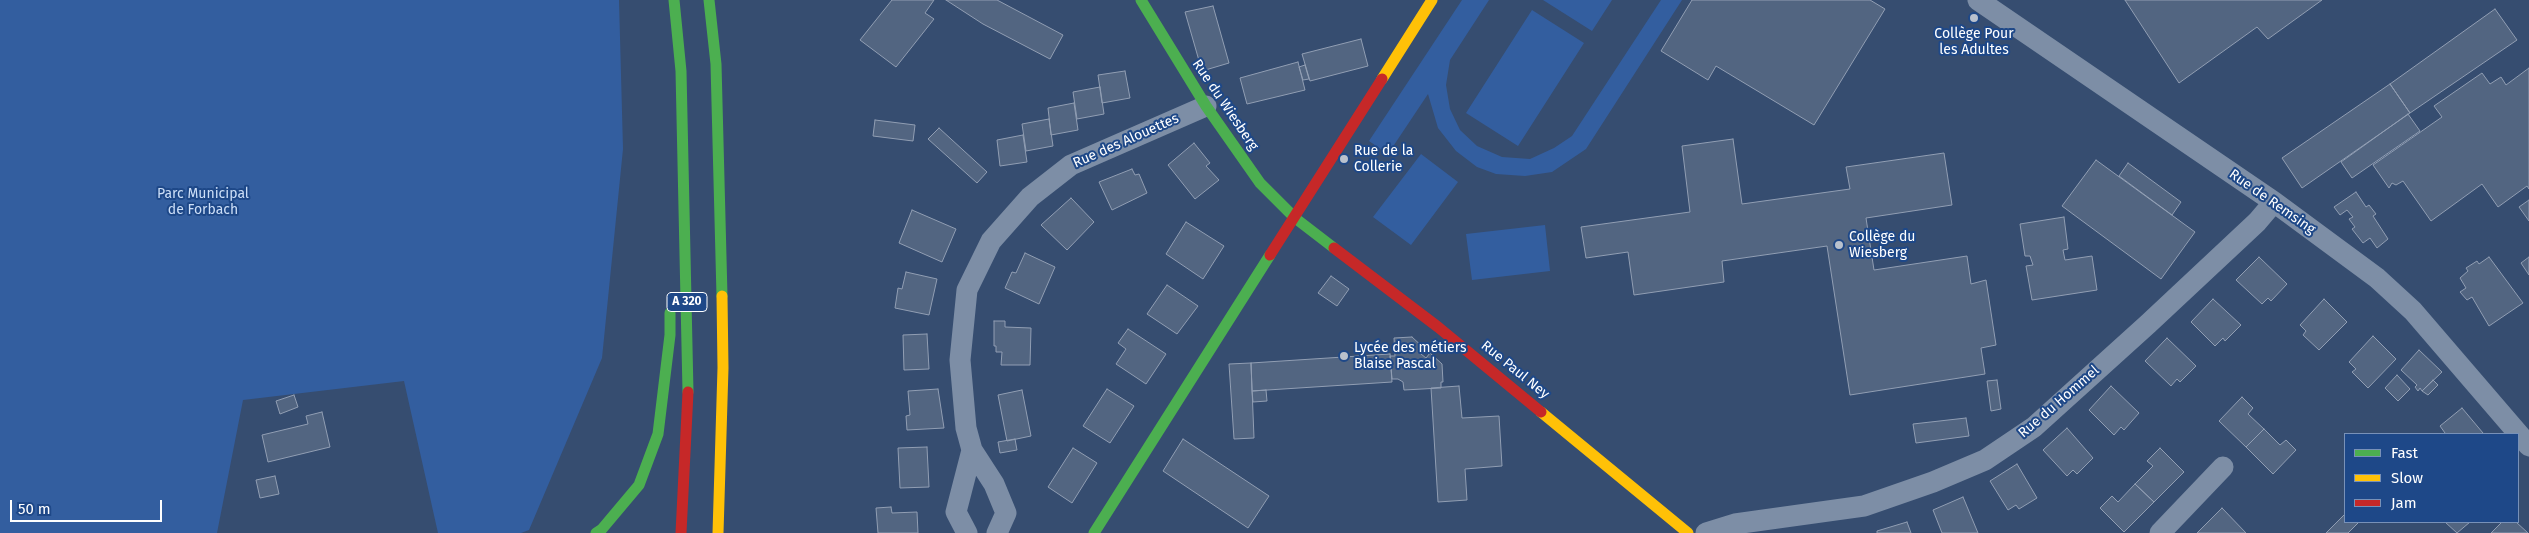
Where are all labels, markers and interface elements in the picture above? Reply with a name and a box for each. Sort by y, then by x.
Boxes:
marker: Collège Pour les Adultes [1968,12,1980,24]
place label: Collège Pour les Adultes [1934,26,2014,58]
street label: Rue du Wiesberg [1188,56,1262,154]
street label: Rue des Alouettes [1070,110,1182,172]
place label: Rue de la Collerie [1354,143,1413,176]
marker: Rue de la Collerie [1338,153,1350,165]
street label: Rue de Remsing [2226,166,2318,238]
park label: Parc Municipal de Forbach [157,186,249,218]
place label: Collège du Wiesberg [1849,229,1915,262]
marker: Collège du Wiesberg [1833,239,1845,251]
road number: A 320 [667,292,707,312]
street label: Rue Paul Ney [1477,337,1553,403]
place label: Lycée des métiers Blaise Pascal [1354,340,1466,372]
marker: Lycée des métiers Blaise Pascal [1338,350,1350,362]
street label: Rue du Hommel [2015,362,2103,442]
legend [2344,433,2519,523]
text: Fast [2391,444,2418,462]
text: Slow [2391,469,2423,487]
scale bar [12,490,165,522]
text: Jam [2391,494,2417,512]
text: 50 m [18,500,51,518]

